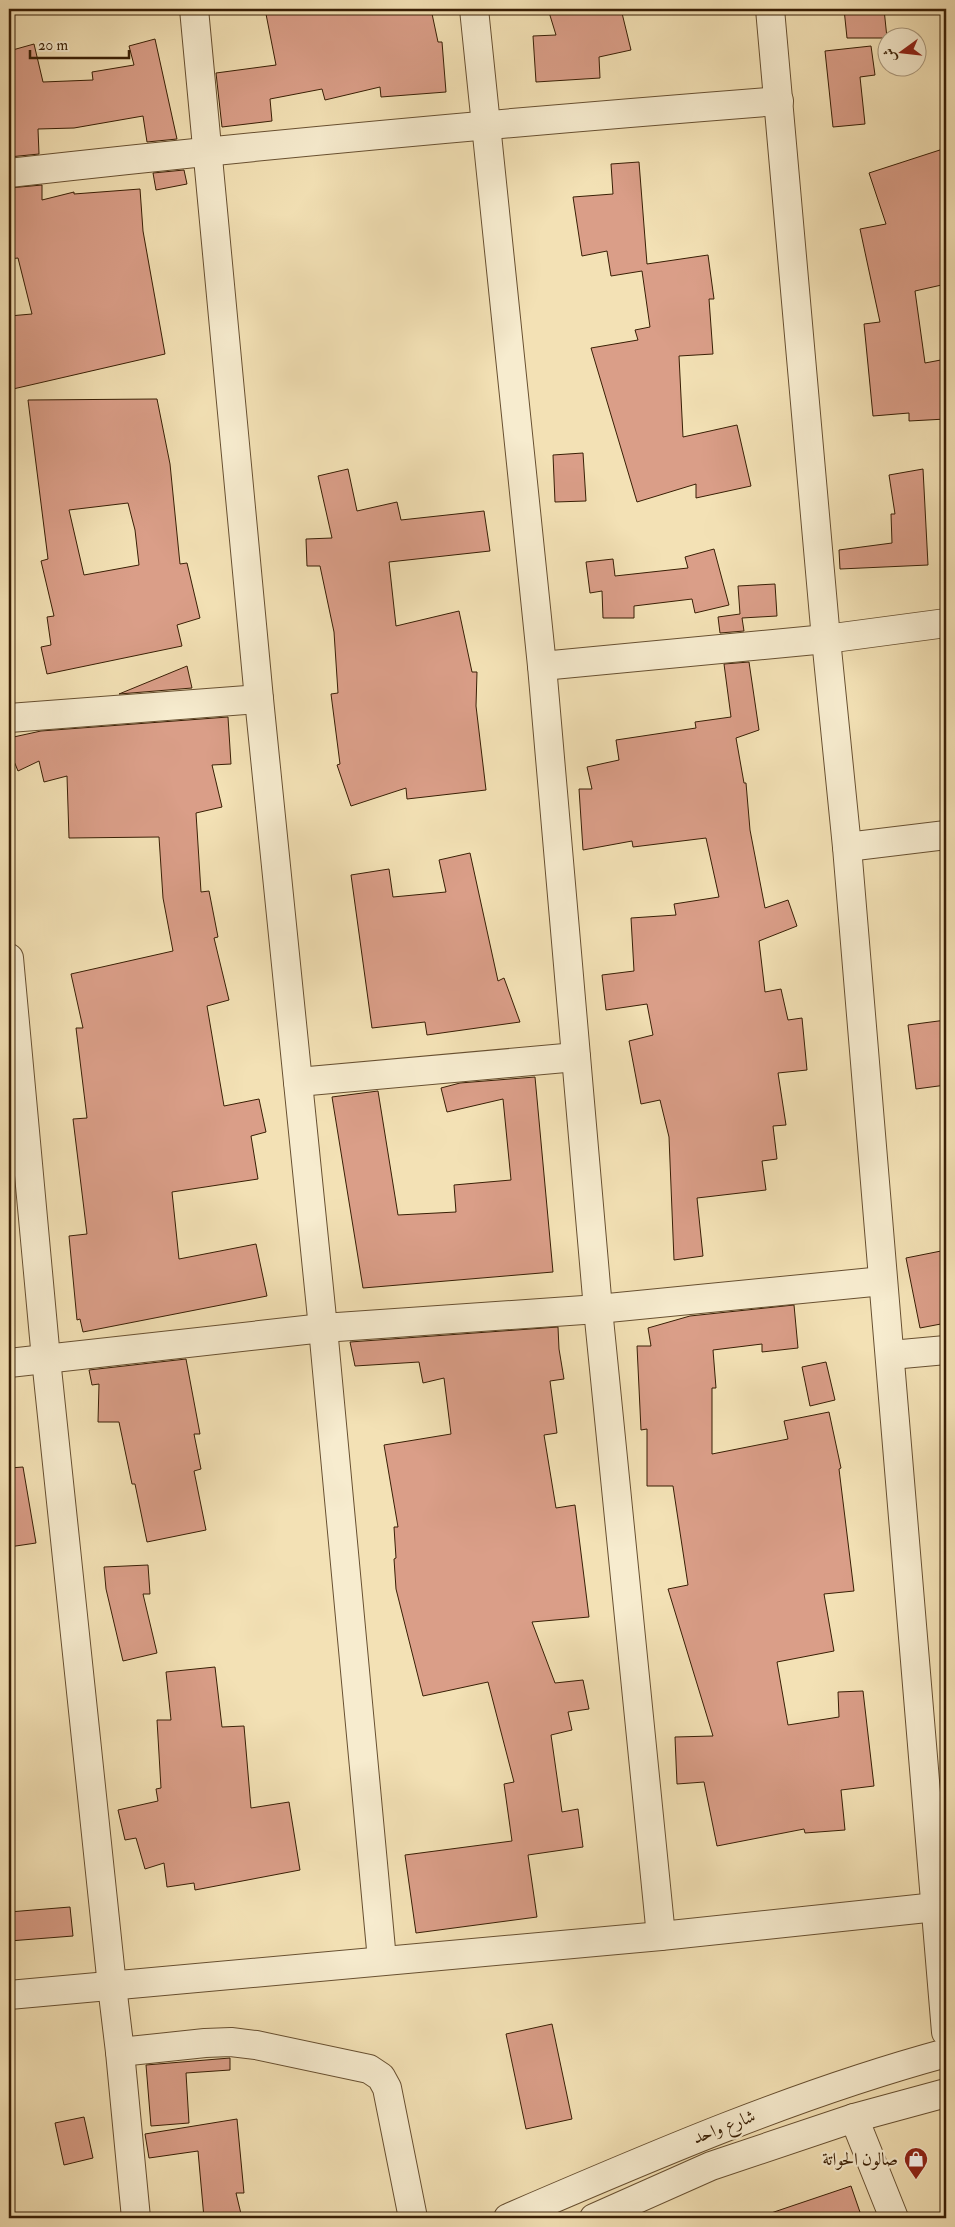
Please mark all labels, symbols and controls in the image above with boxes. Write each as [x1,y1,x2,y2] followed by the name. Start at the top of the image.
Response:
[30,28,129,60] scale bar
[878,28,928,78] north arrow
[38,36,68,55] text: 20 m
[880,46,900,64] text: ش
[689,2105,760,2152] street label: شارع واحد
[903,2146,929,2180] shop icon: صالون الحواتة
[822,2148,898,2171] place label: صالون الحواتة

